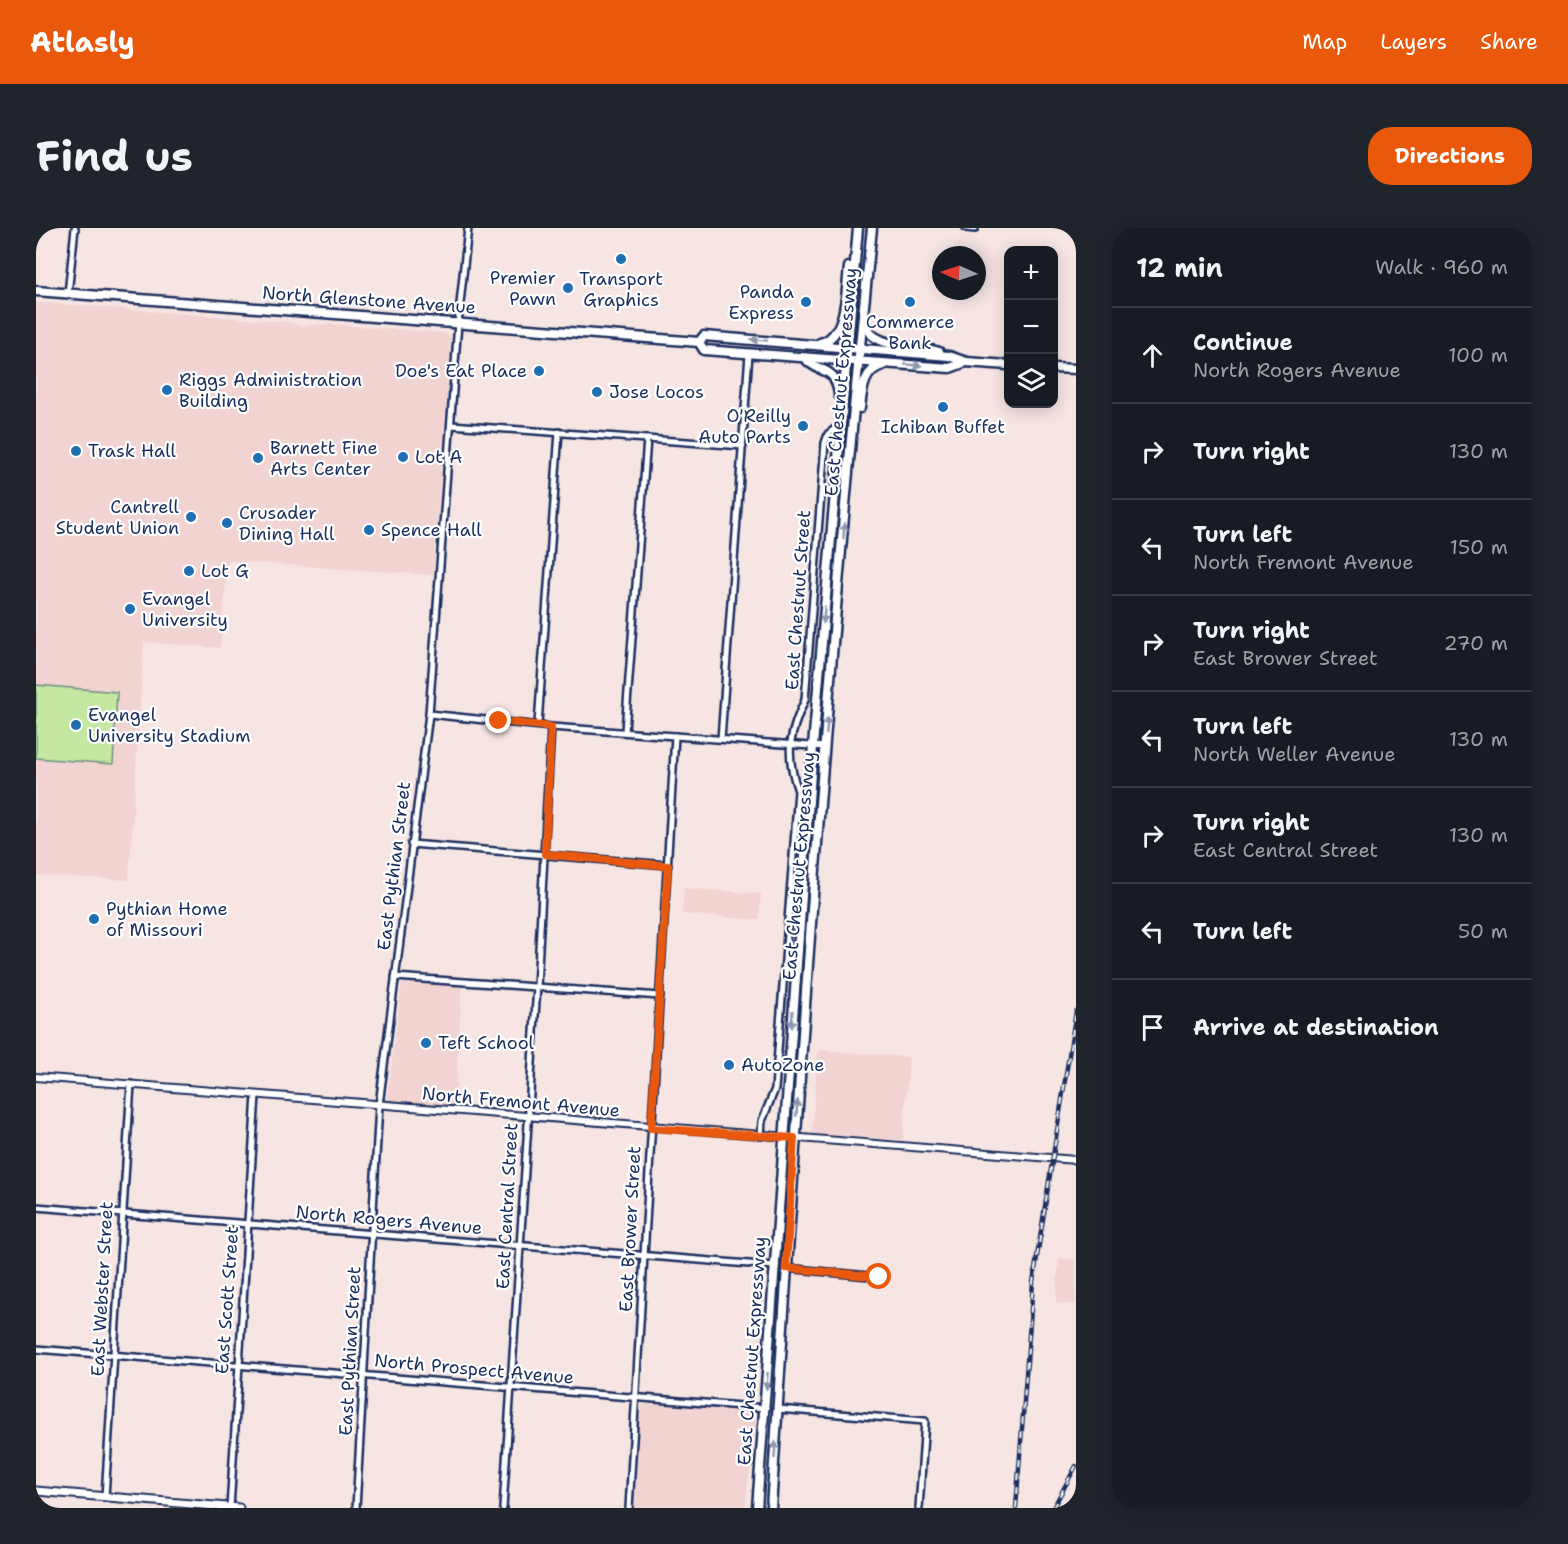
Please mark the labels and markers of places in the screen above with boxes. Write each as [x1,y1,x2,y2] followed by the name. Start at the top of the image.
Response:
[614,252,628,266] marker: Transport Graphics
[490,266,556,311] place label: Premier Pawn
[579,267,663,312] place label: Transport Graphics
[729,280,794,325] place label: Panda Express
[561,281,575,295] marker: Premier Pawn
[799,295,813,309] marker: Panda Express
[903,295,917,309] marker: Commerce Bank
[866,310,954,355] place label: Commerce Bank
[395,359,527,383] place label: Doe's Eat Place
[532,364,546,378] marker: Doe's Eat Place
[179,368,362,413] place label: Riggs Administration Building
[609,380,704,404] place label: Jose Locos
[160,383,174,397] marker: Riggs Administration Building
[590,385,604,399] marker: Jose Locos
[936,400,950,414] marker: Ichiban Buffet
[698,404,791,449] place label: O'Reilly Auto Parts
[881,415,1005,439] place label: Ichiban Buffet
[796,419,810,433] marker: O'Reilly Auto Parts
[270,436,378,481] place label: Barnett Fine Arts Center
[88,439,177,463] place label: Trask Hall
[69,444,83,458] marker: Trask Hall
[415,445,462,469] place label: Lot A
[396,450,410,464] marker: Lot A
[251,451,265,465] marker: Barnett Fine Arts Center
[56,495,180,540] place label: Cantrell Student Union
[239,501,335,546] place label: Crusader Dining Hall
[184,510,198,524] marker: Cantrell Student Union
[220,516,234,530] marker: Crusader Dining Hall
[381,518,482,542] place label: Spence Hall
[362,523,376,537] marker: Spence Hall
[201,559,249,583] place label: Lot G
[182,564,196,578] marker: Lot G
[142,587,228,632] place label: Evangel University
[123,602,137,616] marker: Evangel University
[88,703,251,748] place label: Evangel University Stadium
[69,718,83,732] marker: Evangel University Stadium
[106,897,228,942] place label: Pythian Home of Missouri
[87,912,101,926] marker: Pythian Home of Missouri
[438,1031,535,1055] place label: Teft School
[419,1036,433,1050] marker: Teft School
[741,1053,824,1077] place label: AutoZone
[722,1058,736,1072] marker: AutoZone

